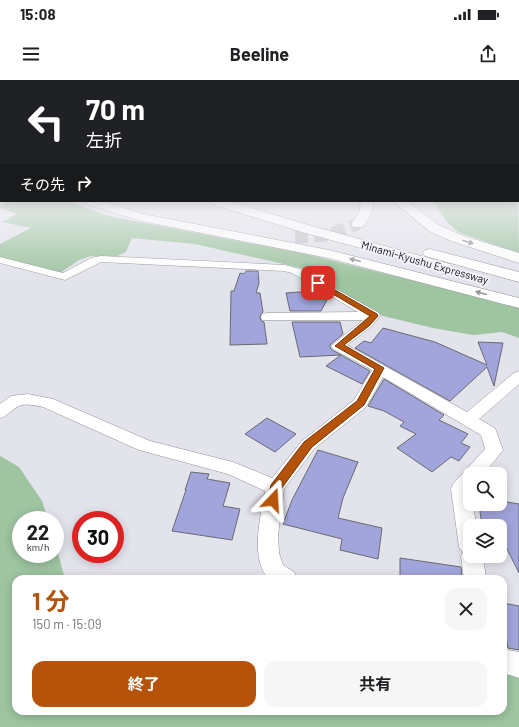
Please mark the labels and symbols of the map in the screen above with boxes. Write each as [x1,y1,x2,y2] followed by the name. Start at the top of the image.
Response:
[360,238,490,286] street label: Minami-Kyushu Expressway
[462,239,474,245] one-way arrow
[349,257,362,263] one-way arrow
[301,266,335,300] pin
[475,290,487,296] one-way arrow
[252,479,294,521] position arrow
[72,511,124,563] speed limit sign: 30

